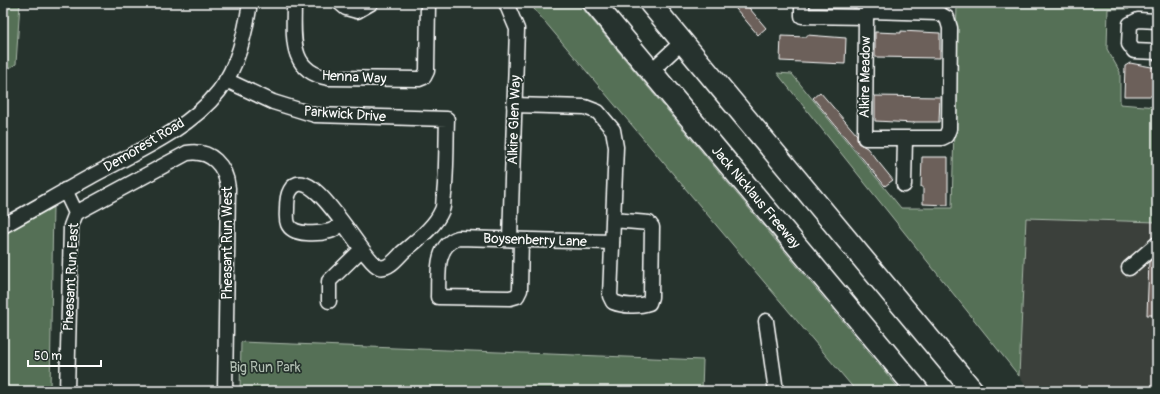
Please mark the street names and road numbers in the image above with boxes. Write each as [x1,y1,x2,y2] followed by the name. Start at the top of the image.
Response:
[856,35,874,118] street label: Alkire Meadow
[321,67,387,87] street label: Henna Way
[504,75,524,165] street label: Alkire Glen Way
[303,103,387,125] street label: Parkwick Drive
[101,114,188,176] street label: Demorest Road
[708,142,804,252] street label: Jack Nicklaus Freeway
[219,186,236,300] street label: Pheasant Run West
[60,222,82,332] street label: Pheasant Run East
[483,230,587,250] street label: Boysenberry Lane

